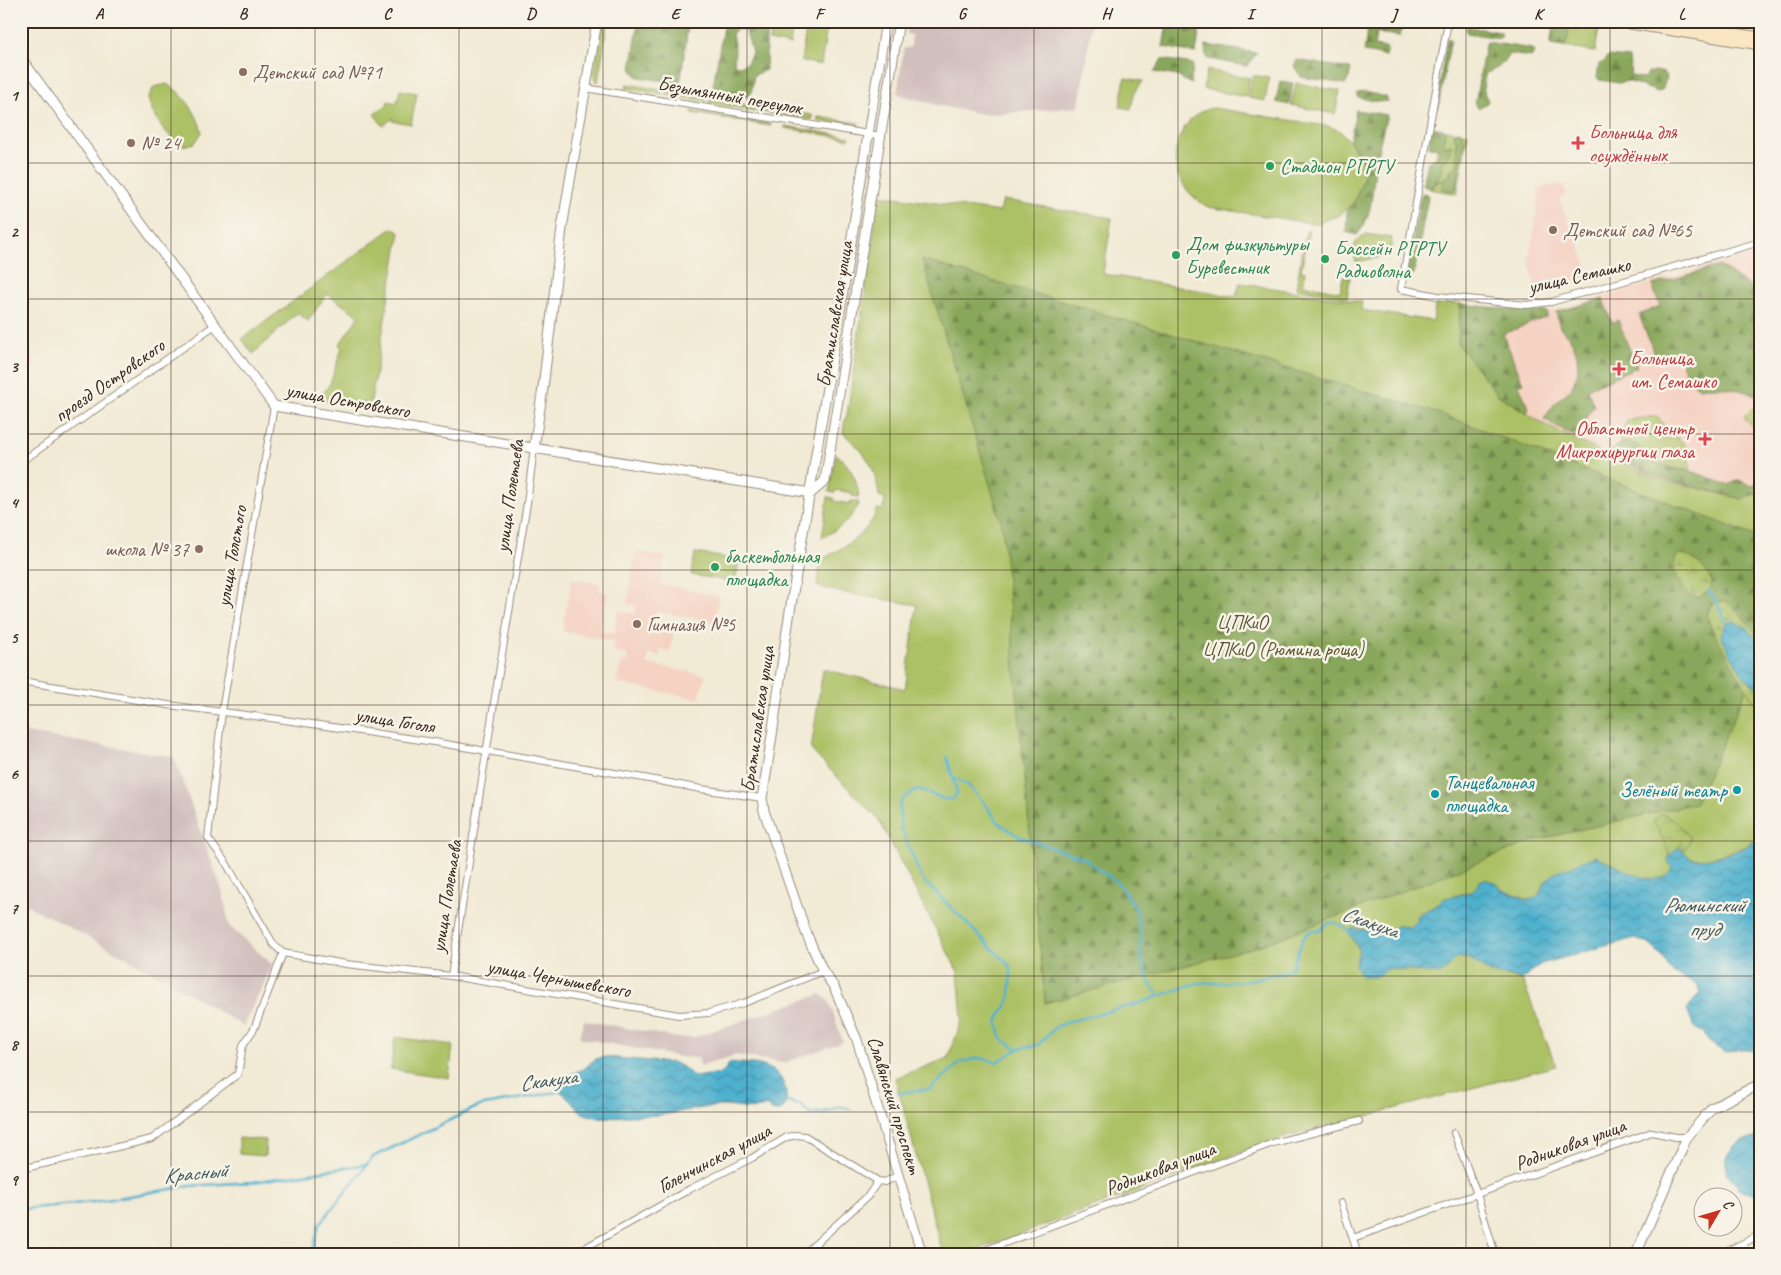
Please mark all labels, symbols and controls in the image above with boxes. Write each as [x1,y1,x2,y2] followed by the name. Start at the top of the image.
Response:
[95,4,105,24] text: A
[239,4,249,24] text: B
[383,4,393,24] text: C
[526,4,537,24] text: D
[671,4,682,24] text: E
[815,4,826,24] text: F
[958,4,968,24] text: G
[1101,4,1113,24] text: H
[1247,4,1257,24] text: I
[1390,4,1399,24] text: J
[1534,4,1546,24] text: K
[1679,4,1687,24] text: L
[253,60,383,85] place label: Детский сад №71
[237,66,249,78] marker: Детский сад №71
[656,71,806,122] street label: Безымянный переулок
[10,86,19,106] text: 1
[1589,120,1678,168] place label: Больница для осуждённых
[141,131,182,156] place label: № 24
[1571,136,1585,150] marker: Больница для осуждённых
[125,137,137,149] marker: № 24
[1280,154,1396,179] place label: Стадион РГРТУ
[1264,160,1276,172] marker: Стадион РГРТУ
[1563,218,1693,243] place label: Детский сад №65
[10,222,19,242] text: 2
[1547,224,1559,236] marker: Детский сад №65
[1186,232,1310,280] place label: Дом физкультуры Буревестник
[1335,236,1447,284] place label: Бассейн РГРТУ Радиоволна
[811,238,859,389] street label: Братиславская улица
[1170,249,1182,261] marker: Дом физкультуры Буревестник
[1525,251,1633,300] street label: улица Семашко
[1319,253,1331,265] marker: Бассейн РГРТУ Радиоволна
[49,332,170,428] street label: проезд Островского
[1630,346,1717,394] place label: Больница им. Семашко
[10,357,19,377] text: 3
[1612,362,1626,376] marker: Больница им. Семашко
[283,377,413,424] street label: улица Островского
[1556,416,1696,464] place label: Областной центр Микрохирургии глаза
[1698,432,1712,446] marker: Областной центр Микрохирургии глаза
[489,436,530,555] street label: улица Полетаева
[10,493,19,513] text: 4
[210,503,253,609] street label: улица Толстого
[105,537,190,562] place label: школа № 37
[193,543,205,555] marker: школа № 37
[725,544,821,592] place label: баскетбольная площадка
[709,561,721,573] marker: баскетбольная площадка
[1216,610,1270,635] park label: ЦПКиО
[647,612,736,637] place label: Гимназия №5
[631,618,643,630] marker: Гимназия №5
[11,628,20,648] text: 5
[1202,637,1365,662] park label: ЦПКиО (Рюмина роща)
[735,643,780,794] street label: Братиславская улица
[352,702,438,739] street label: улица Гоголя
[10,764,19,784] text: 6
[1445,770,1535,818] place label: Танцевальная площадка
[1620,778,1728,803] place label: Зелёный театр
[1731,784,1743,796] marker: Зелёный театр
[1429,788,1441,800] marker: Танцевальная площадка
[425,836,468,955] street label: улица Полетаева
[1664,892,1749,942] water label: Рюминский пруд
[10,899,19,919] text: 7
[1338,900,1404,944] water label: Скакуха
[484,953,634,1004] street label: улица Чернышевского
[862,1033,928,1178] street label: Славянский проспект
[10,1035,19,1055] text: 8
[518,1063,581,1097] water label: Скакуха
[1511,1112,1631,1176] street label: Родниковая улица
[653,1117,777,1199] street label: Голенчинская улица
[1102,1135,1221,1201] street label: Родниковая улица
[162,1156,232,1189] water label: Красный
[10,1170,19,1190] text: 9
[1694,1188,1744,1238] north arrow
[1719,1196,1738,1214] text: С

